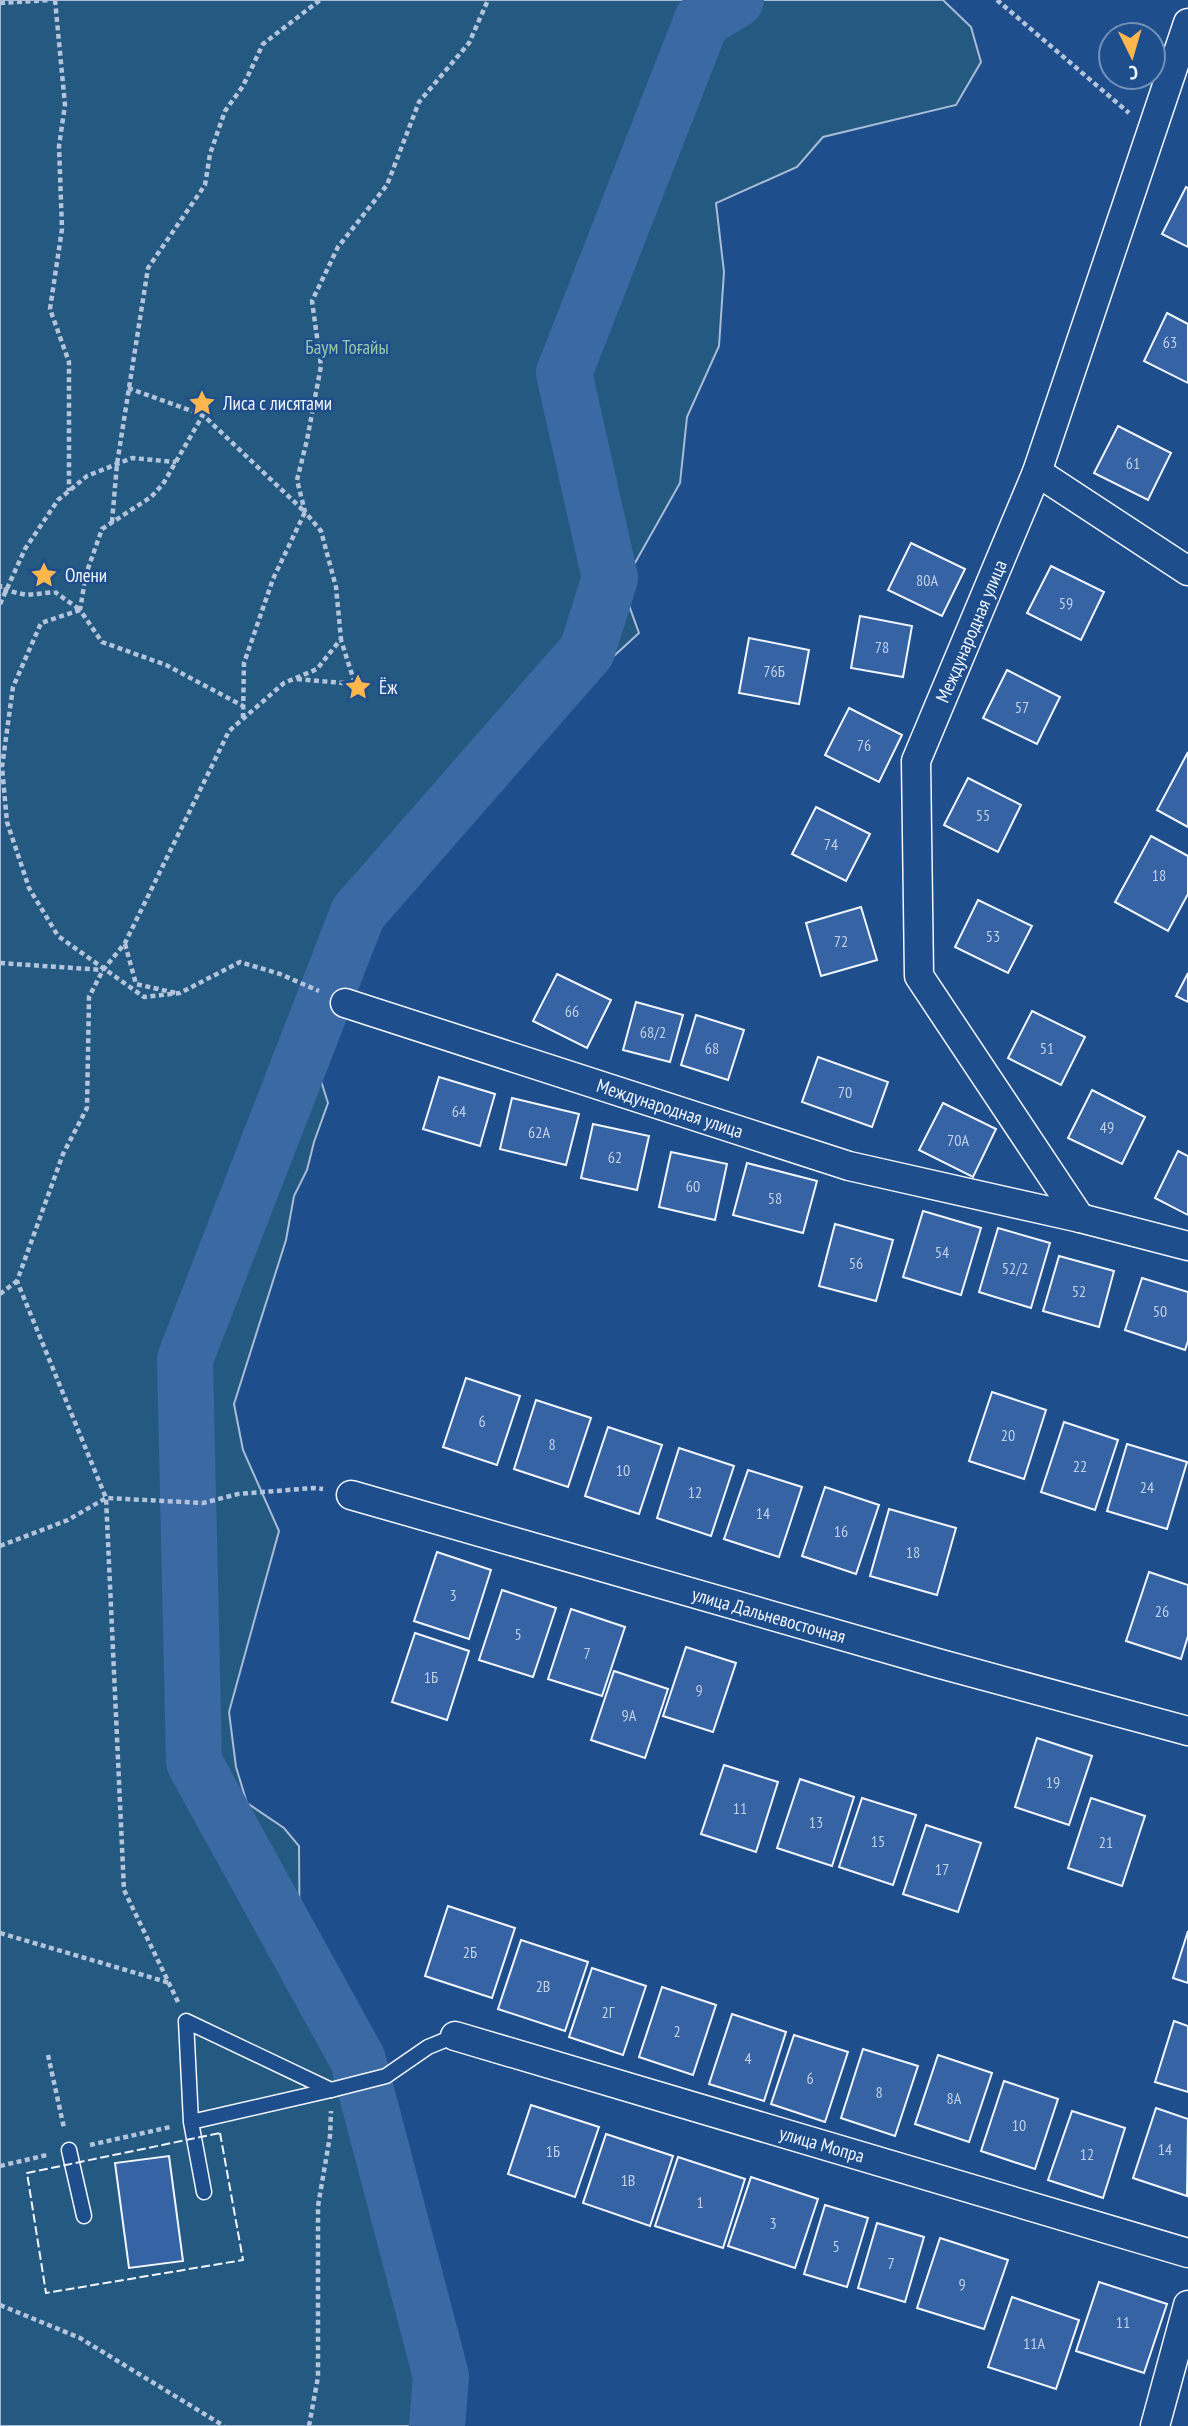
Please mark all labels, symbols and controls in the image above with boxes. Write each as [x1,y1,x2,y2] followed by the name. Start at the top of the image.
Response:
[1097,21,1167,91] north arrow
[1128,61,1139,85] text: С
[1163,332,1177,352] house number: 63
[305,335,389,359] park label: Баум Тоғайы
[187,388,217,418] place icon: Лиса с лисятами
[222,391,332,415] place label: Лиса с лисятами
[1126,453,1140,473] house number: 61
[930,556,1012,706] street label: Международная улица
[29,560,59,590] place icon: Олени
[65,563,107,587] place label: Олени
[916,570,938,590] house number: 80А
[1059,593,1073,613] house number: 59
[875,637,889,657] house number: 78
[763,661,785,681] house number: 76Б
[343,672,373,702] place icon: Ёж
[379,675,398,699] place label: Ёж
[1015,697,1029,717] house number: 57
[857,735,871,755] house number: 76
[976,805,990,825] house number: 55
[824,834,838,854] house number: 74
[1152,865,1166,885] house number: 18
[986,926,1000,946] house number: 53
[834,931,848,951] house number: 72
[565,1001,579,1021] house number: 66
[640,1022,666,1042] house number: 68/2
[705,1038,719,1058] house number: 68
[1040,1038,1054,1058] house number: 51
[594,1073,746,1143] street label: Международная улица
[838,1082,852,1102] house number: 70
[452,1101,466,1121] house number: 64
[1100,1117,1114,1137] house number: 49
[528,1122,550,1142] house number: 62А
[947,1130,969,1150] house number: 70А
[608,1147,622,1167] house number: 62
[686,1176,700,1196] house number: 60
[768,1188,782,1208] house number: 58
[935,1242,949,1262] house number: 54
[849,1253,863,1273] house number: 56
[1002,1258,1028,1278] house number: 52/2
[1072,1281,1086,1301] house number: 52
[1153,1301,1167,1321] house number: 50
[478,1411,486,1431] house number: 6
[1001,1425,1015,1445] house number: 20
[548,1434,556,1454] house number: 8
[1073,1456,1087,1476] house number: 22
[616,1460,630,1480] house number: 10
[1140,1477,1154,1497] house number: 24
[688,1482,702,1502] house number: 12
[756,1503,770,1523] house number: 14
[834,1521,848,1541] house number: 16
[906,1542,920,1562] house number: 18
[689,1582,849,1648] street label: улица Дальневосточная
[449,1585,457,1605] house number: 3
[1155,1601,1169,1621] house number: 26
[514,1624,522,1644] house number: 5
[583,1643,591,1663] house number: 7
[424,1667,438,1687] house number: 1Б
[695,1680,703,1700] house number: 9
[622,1705,637,1725] house number: 9А
[1046,1772,1060,1792] house number: 19
[733,1798,747,1818] house number: 11
[809,1812,823,1832] house number: 13
[871,1831,885,1851] house number: 15
[1099,1832,1113,1852] house number: 21
[935,1859,949,1879] house number: 17
[463,1942,477,1962] house number: 2Б
[536,1976,550,1996] house number: 2В
[602,2002,615,2022] house number: 2Г
[673,2021,681,2041] house number: 2
[744,2048,752,2068] house number: 4
[806,2068,814,2088] house number: 6
[875,2082,883,2102] house number: 8
[947,2088,962,2108] house number: 8А
[1012,2115,1026,2135] house number: 10
[777,2120,867,2168] street label: улица Мопра
[1158,2139,1172,2159] house number: 14
[546,2141,560,2161] house number: 1Б
[1080,2144,1094,2164] house number: 12
[621,2170,635,2190] house number: 1В
[696,2192,704,2212] house number: 1
[769,2213,777,2233] house number: 3
[832,2236,840,2256] house number: 5
[887,2253,895,2273] house number: 7
[958,2274,966,2294] house number: 9
[1116,2312,1130,2332] house number: 11
[1023,2333,1045,2353] house number: 11А

